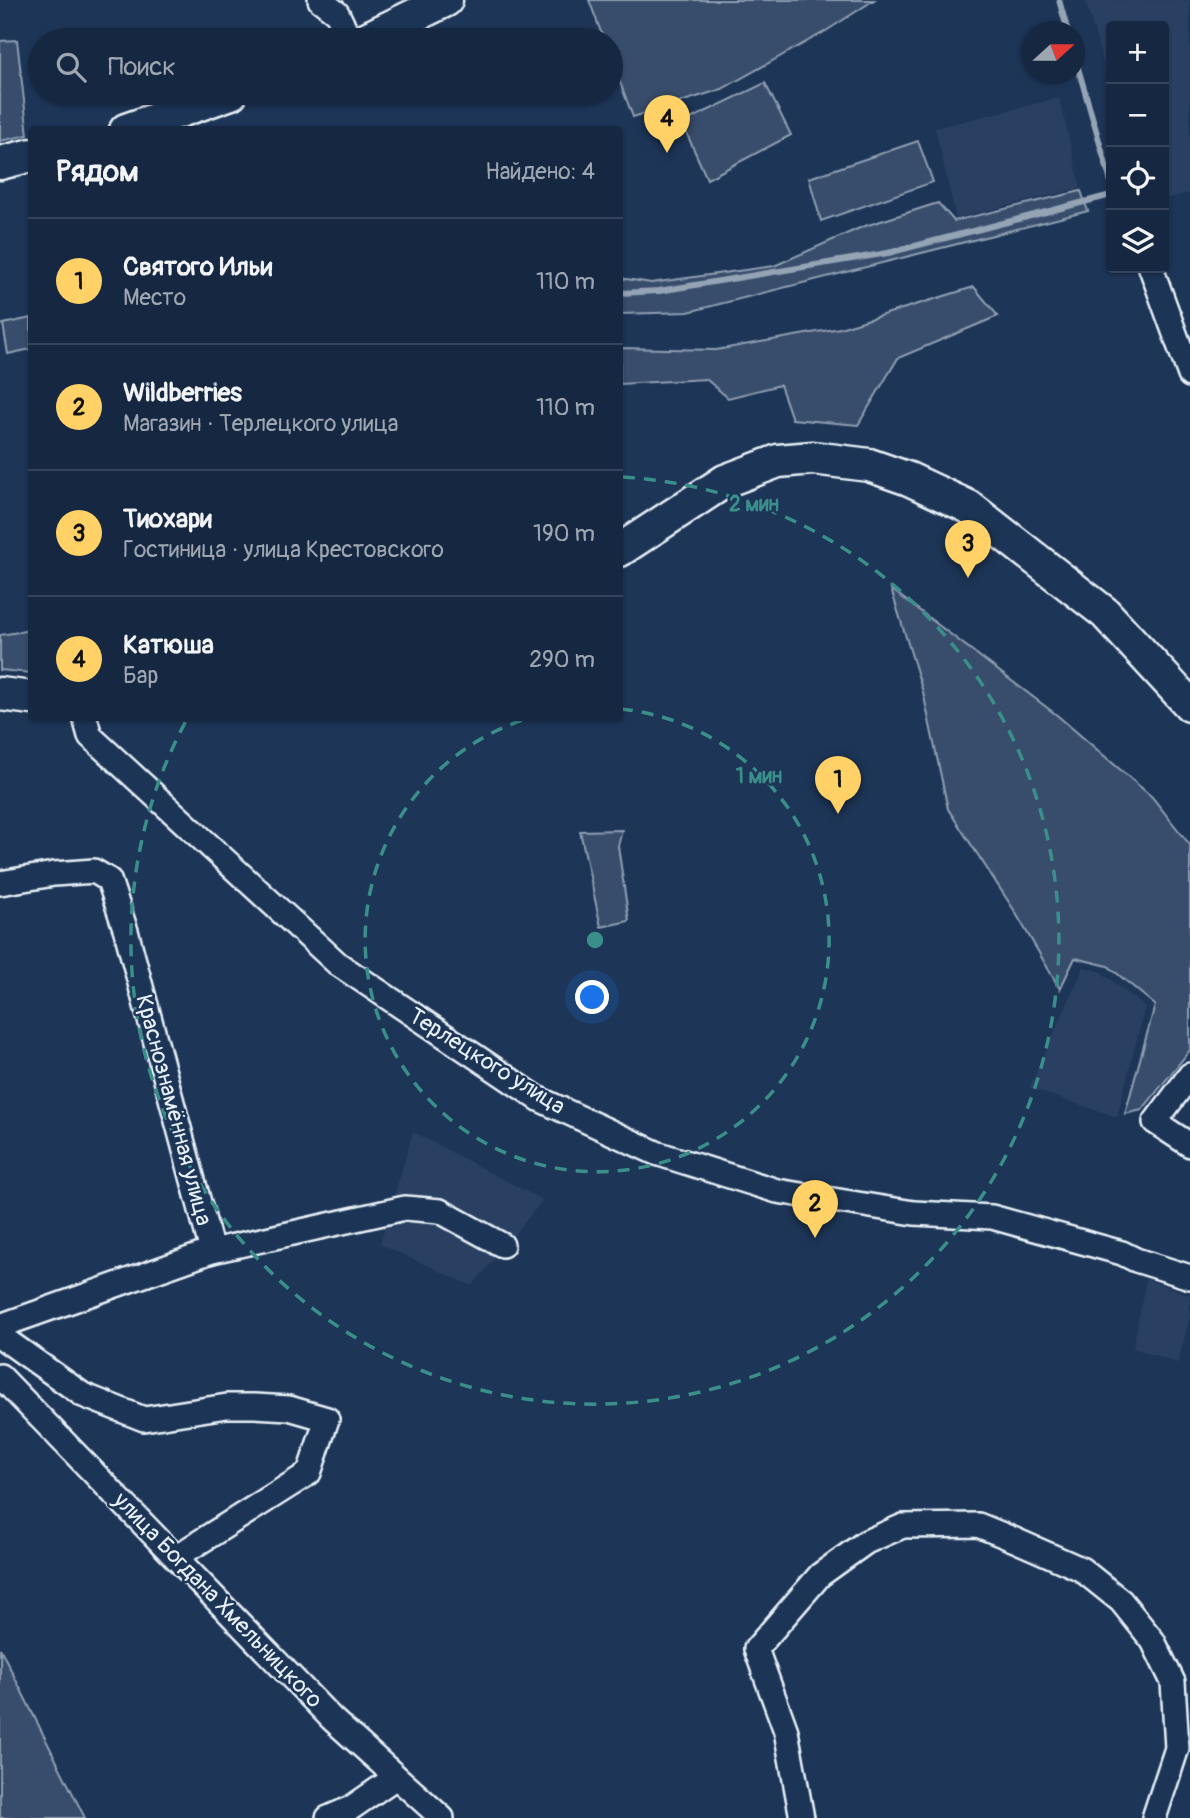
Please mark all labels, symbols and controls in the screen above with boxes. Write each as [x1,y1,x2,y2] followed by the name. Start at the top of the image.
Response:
[1022,21,1085,84] north arrow
[1106,21,1169,273] map controls
[1106,21,1169,84] button: +
[28,28,623,105] search box
[52,48,90,86] icon: search
[108,51,176,83] text: Поиск
[1106,84,1169,147] button: −
[644,95,690,153] pin: 4
[1106,147,1169,210] button: locate
[56,153,139,190] text: Рядом
[485,157,595,186] text: Найдено: 4
[1106,210,1169,273] button: layers
[123,251,272,283] text: Святого Ильи
[75,267,84,296] text: 1
[536,267,595,296] text: 110 m
[123,283,186,312] text: Место
[123,377,242,409] text: Wildberries
[73,393,85,422] text: 2
[536,393,595,422] text: 110 m
[123,409,399,438] text: Магазин · Терлецкого улица
[729,491,779,518] text: 2 мин
[123,503,212,535] text: Тиохари
[73,519,85,548] text: 3
[533,519,595,548] text: 190 m
[945,520,991,578] pin: 3
[123,535,444,564] text: Гостиница · улица Крестовского
[123,629,214,661] text: Катюша
[72,645,86,674] text: 4
[529,645,595,674] text: 290 m
[123,661,158,690] text: Бар
[815,756,861,814] pin: 1
[736,763,782,790] text: 1 мин
[583,928,607,952] centre of rings
[575,980,609,1014] your location
[129,991,219,1229] street label: Краснознамённая улица
[403,1001,571,1121] street label: Терлецкого улица
[792,1180,838,1238] pin: 2
[106,1485,329,1714] street label: улица Богдана Хмельницкого

